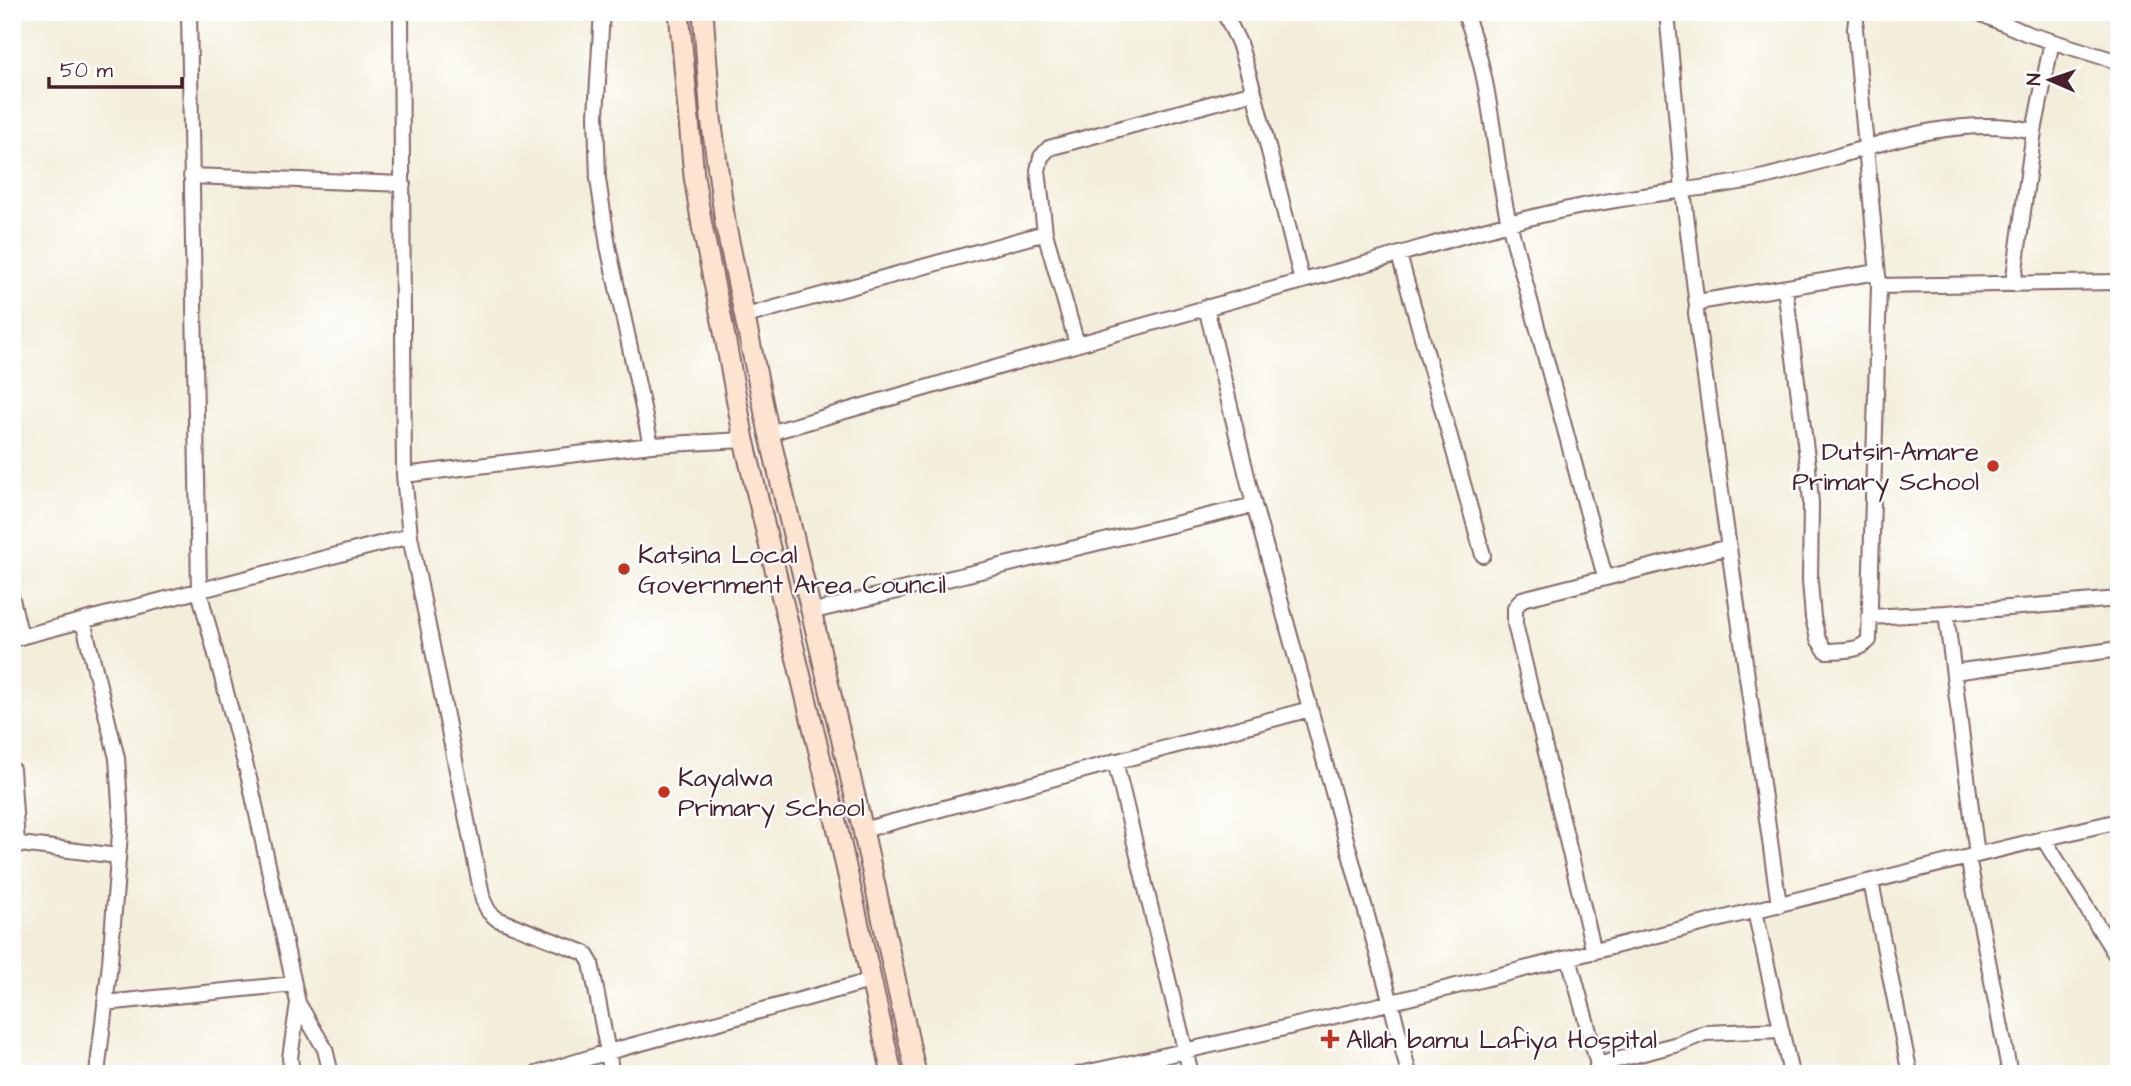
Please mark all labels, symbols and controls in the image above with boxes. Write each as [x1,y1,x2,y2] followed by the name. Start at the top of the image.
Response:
[49,46,182,90] scale bar
[2016,46,2086,116] north arrow
[60,56,114,85] text: 50 m
[2021,73,2048,86] text: N
[1792,434,1979,502] place label: Dutsin-Amare Primary School
[1985,458,2001,474] marker: Dutsin-Amare Primary School
[638,537,946,603] place label: Katsina Local Government Area Council
[616,561,632,577] marker: Katsina Local Government Area Council
[678,760,865,828] place label: Kayalwa Primary School
[656,784,672,800] marker: Kayalwa Primary School
[1346,1022,1657,1060] place label: Allah bamu Lafiya Hospital
[1320,1029,1340,1049] marker: Allah bamu Lafiya Hospital

